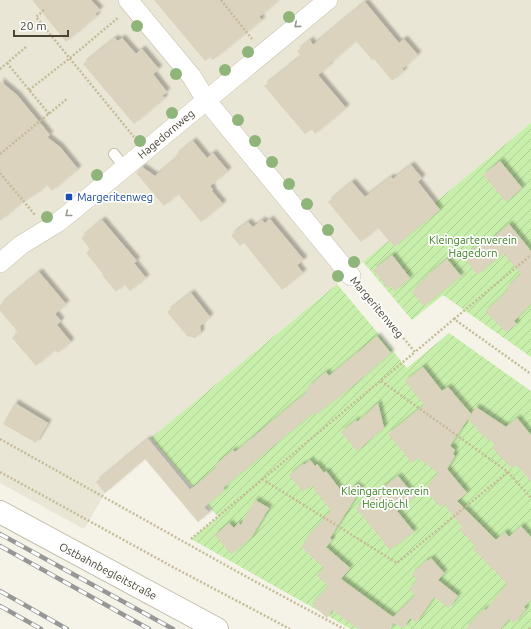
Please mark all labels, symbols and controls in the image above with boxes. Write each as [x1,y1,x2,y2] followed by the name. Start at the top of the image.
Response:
[14,12,68,38] scale bar
[20,19,47,32] text: 20 m
[295,20,302,27] one-way arrow
[135,107,197,161] street label: Hagedornweg
[77,191,153,203] place label: Margeritenweg
[64,192,74,202] marker: Margeritenweg
[65,210,72,217] one-way arrow
[429,234,517,259] park label: Kleingartenverein Hagedorn
[348,274,406,340] street label: Margeritenweg
[341,485,429,510] park label: Kleingartenverein Heidjöchl
[57,540,159,602] street label: Ostbahnbegleitstraße

